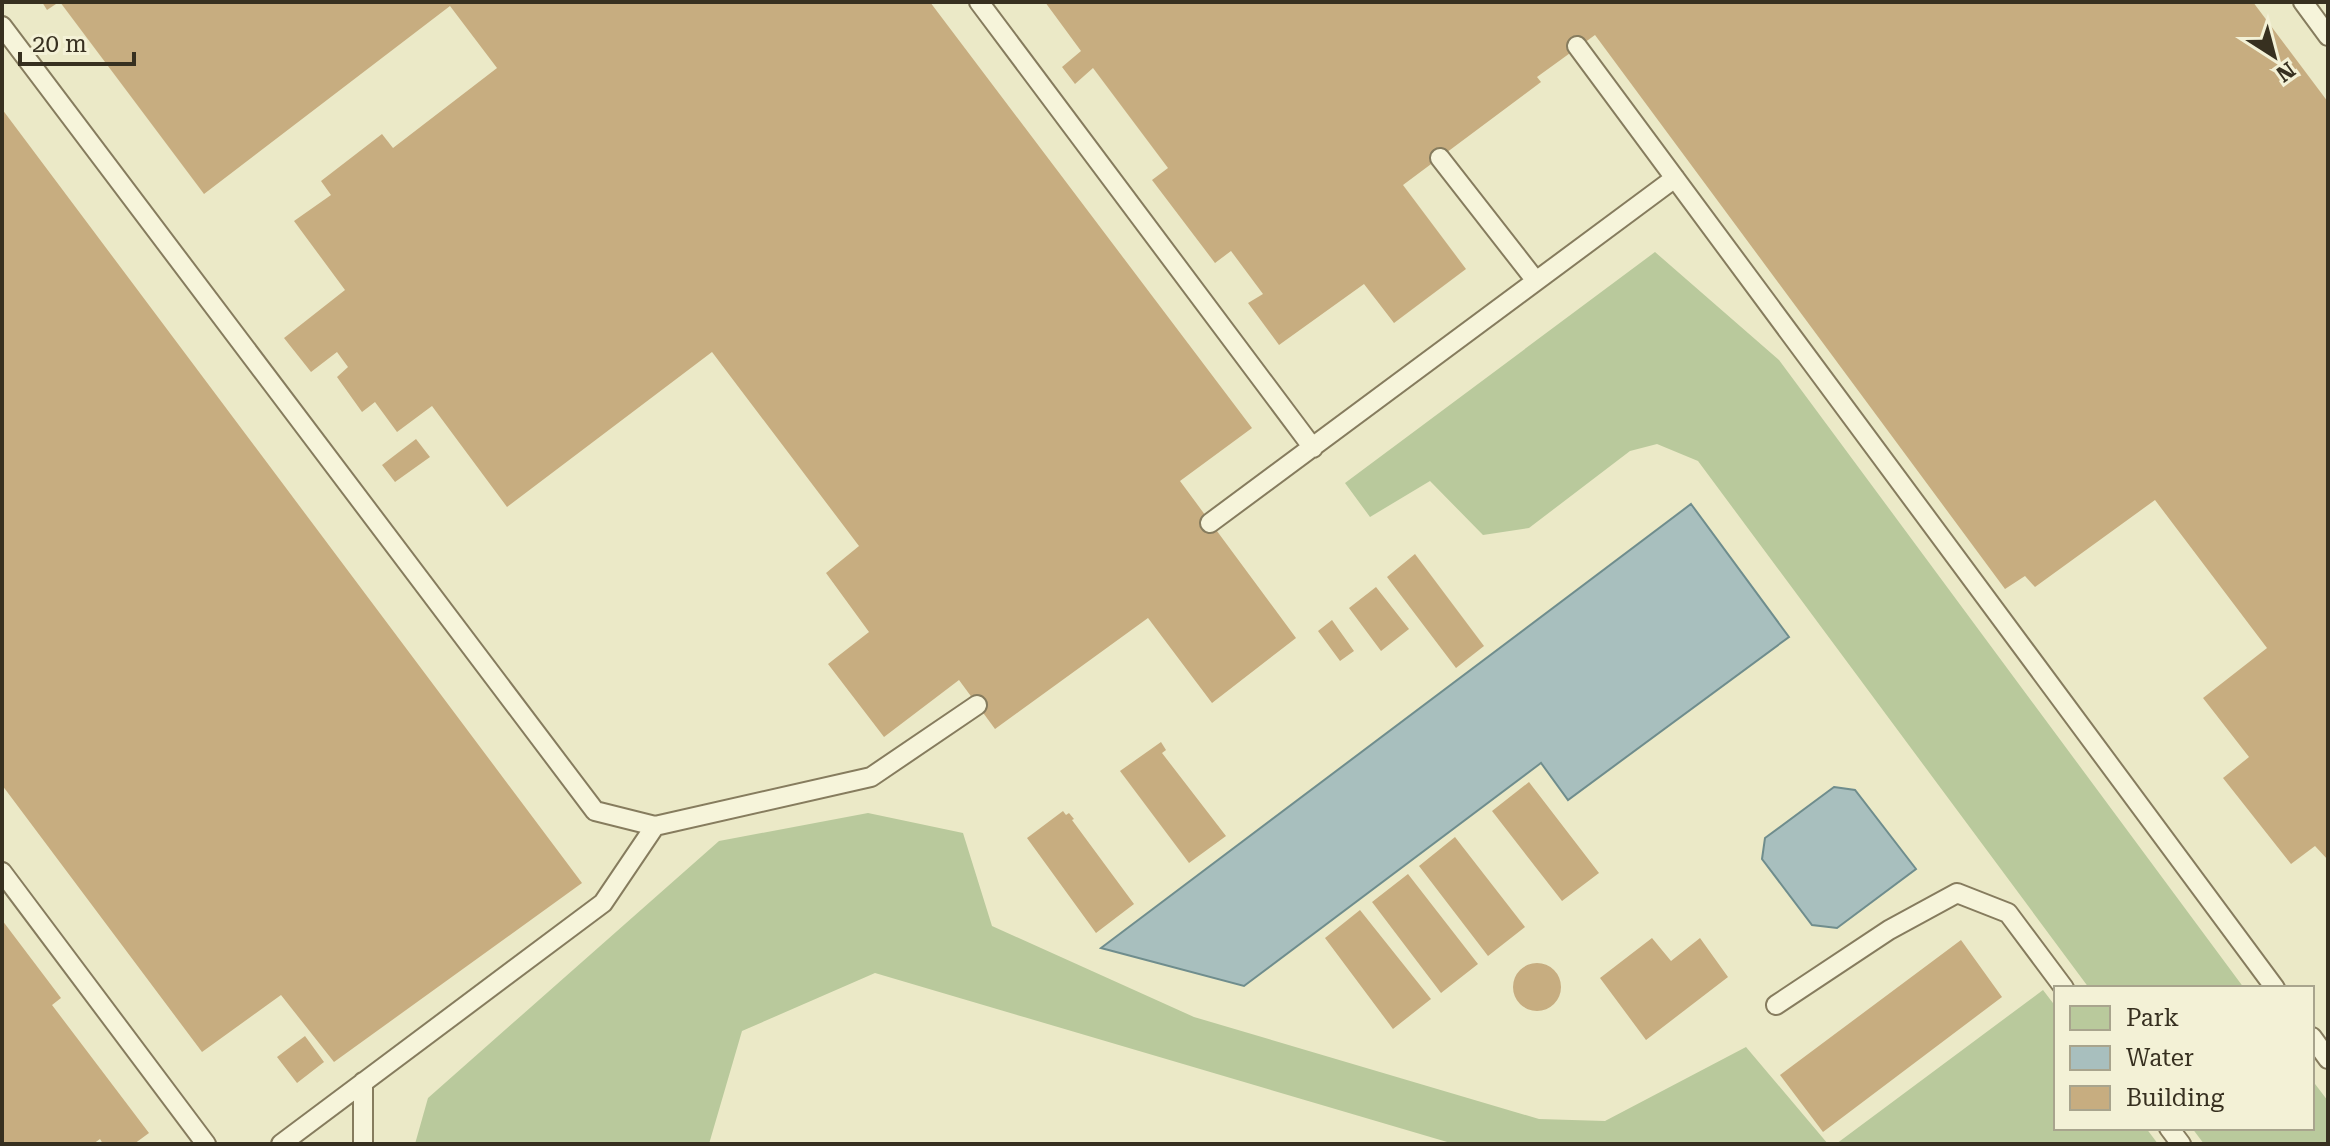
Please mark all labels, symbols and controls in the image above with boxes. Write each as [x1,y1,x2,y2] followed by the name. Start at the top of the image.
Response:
[20,16,134,66] scale bar
[2234,16,2314,96] north arrow
[32,30,87,58] text: 20 m
[2271,57,2300,87] text: N
[2054,986,2314,1130] legend
[2126,1004,2179,1032] text: Park
[2126,1044,2194,1072] text: Water
[2126,1084,2224,1112] text: Building

